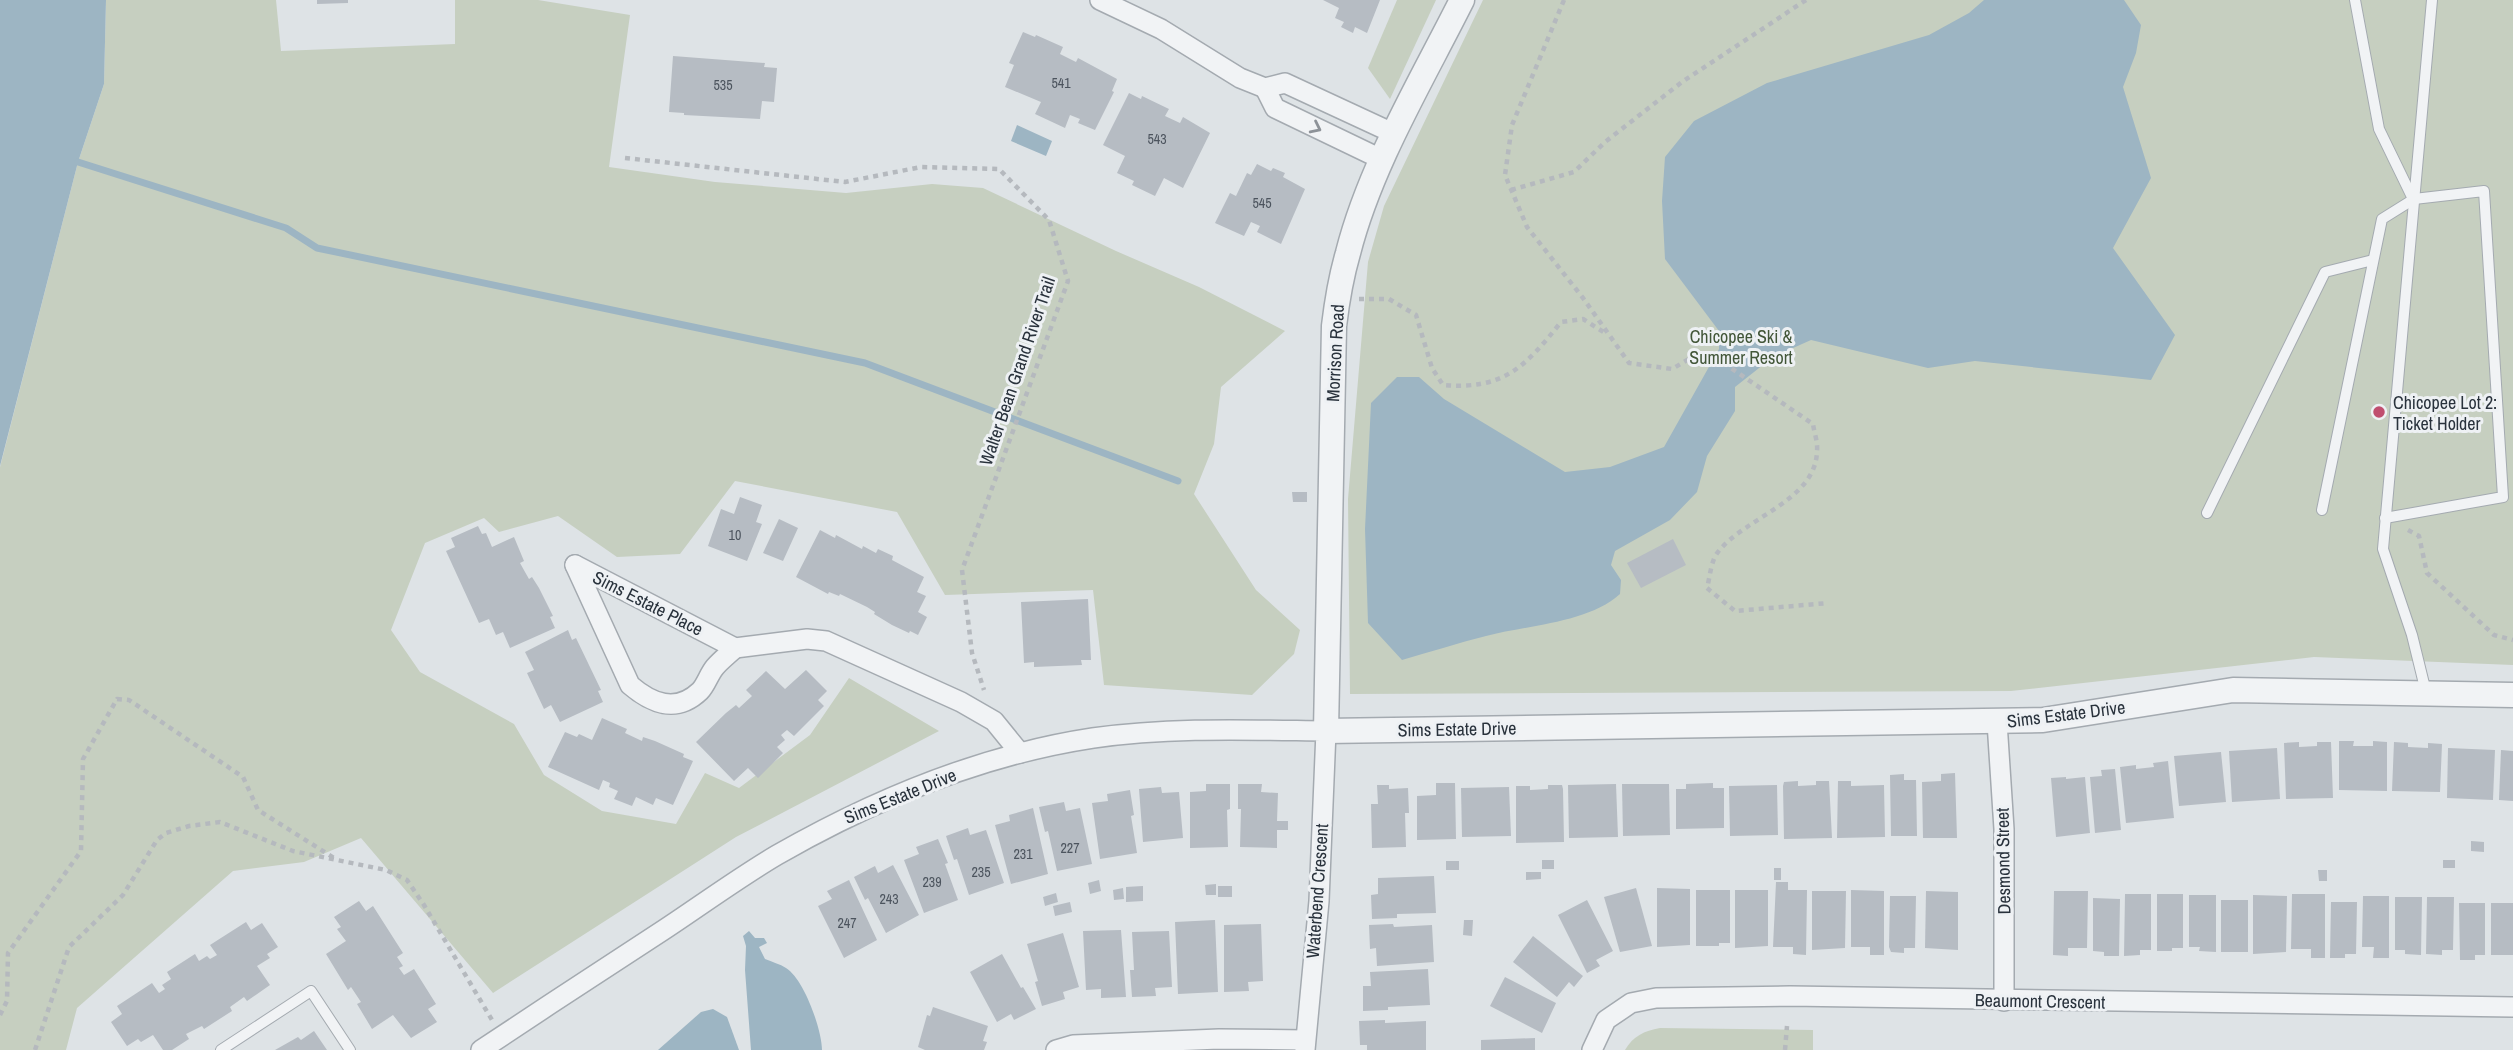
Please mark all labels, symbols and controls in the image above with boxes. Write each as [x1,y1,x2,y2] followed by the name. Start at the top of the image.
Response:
[1051,74,1071,92] house number: 541
[713,76,733,94] house number: 535
[1309,120,1321,134] one-way arrow
[1147,130,1167,148] house number: 543
[1252,194,1272,212] house number: 545
[973,273,1061,469] street label: Walter Bean Grand River Trail
[1320,304,1350,402] street label: Morrison Road
[1689,324,1793,370] park label: Chicopee Ski & Summer Resort
[2393,390,2497,436] place label: Chicopee Lot 2: Ticket Holder
[2371,404,2387,420] marker: Chicopee Lot 2: Ticket Holder
[729,526,741,544] house number: 10
[589,564,707,642] street label: Sims Estate Place
[2005,694,2127,734] street label: Sims Estate Drive
[1397,715,1517,743] street label: Sims Estate Drive
[840,762,960,830] street label: Sims Estate Drive
[1990,807,2016,915] street label: Desmond Street
[1300,823,1334,959] street label: Waterbend Crescent
[1060,839,1080,857] house number: 227
[1013,845,1033,863] house number: 231
[971,863,991,881] house number: 235
[922,873,942,891] house number: 239
[879,890,899,908] house number: 243
[837,914,857,932] house number: 247
[1975,987,2105,1015] street label: Beaumont Crescent

